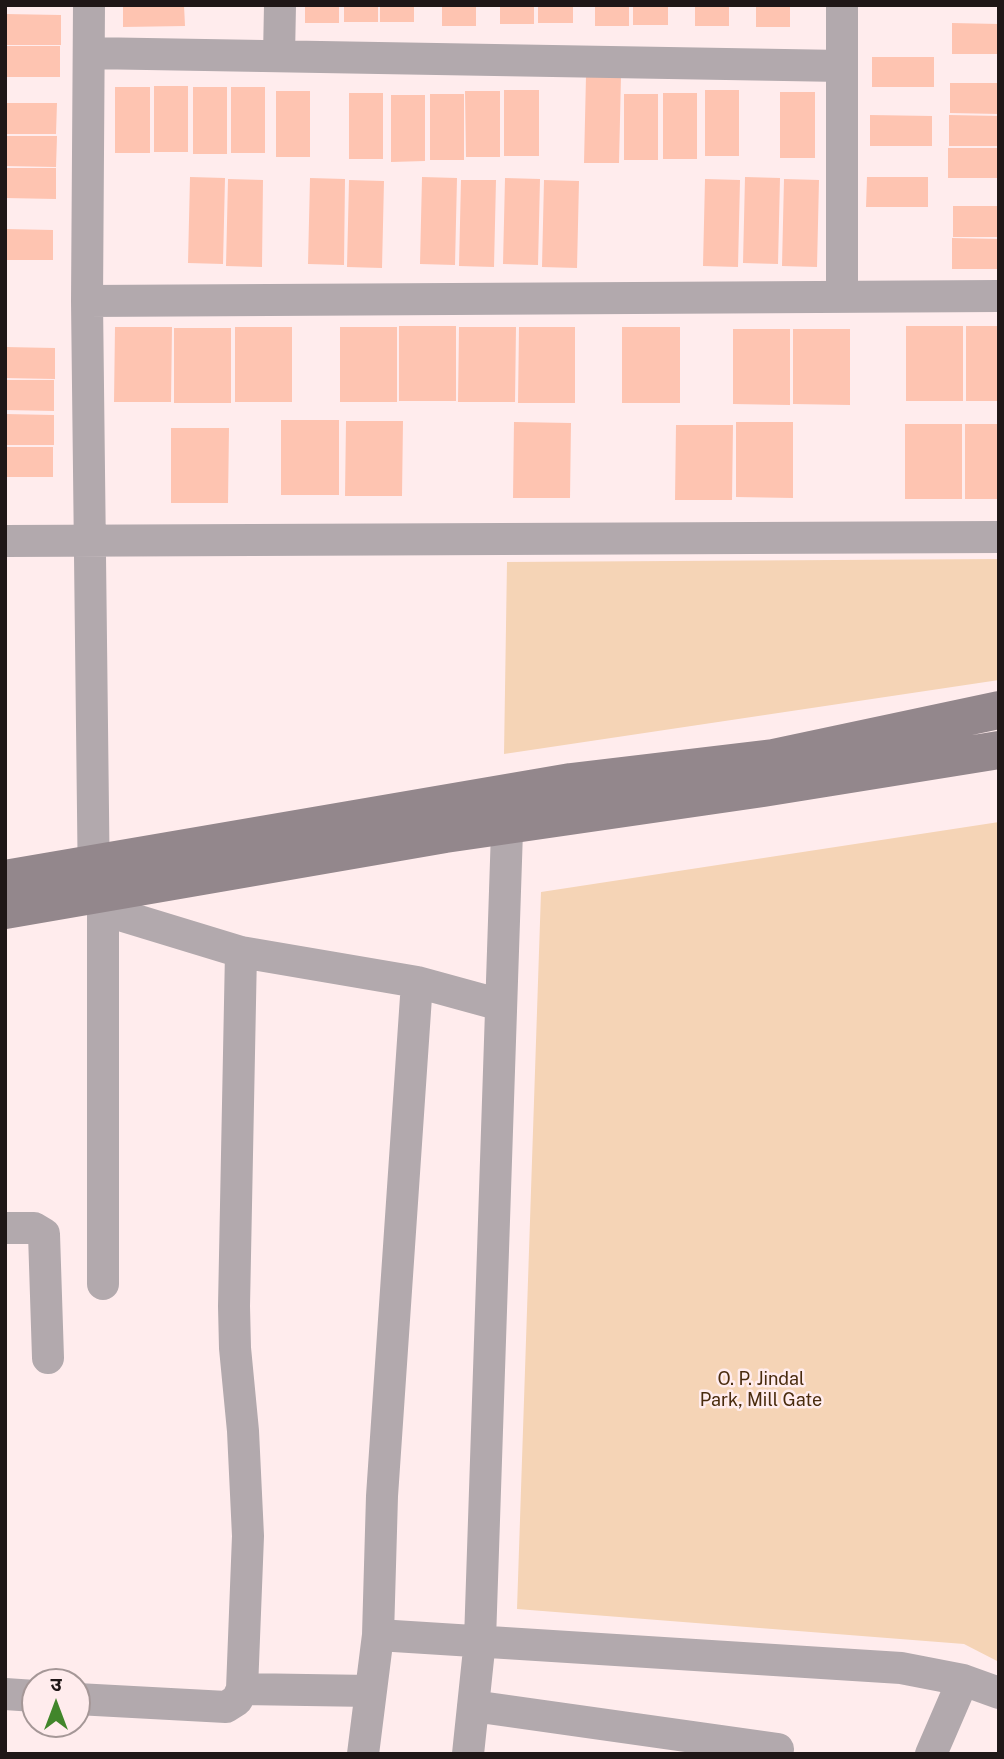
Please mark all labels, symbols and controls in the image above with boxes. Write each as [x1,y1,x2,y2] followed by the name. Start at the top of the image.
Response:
[700,1368,822,1410] park label: O. P. Jindal Park, Mill Gate
[21,1668,91,1738] north arrow
[50,1673,62,1695] text: उ

